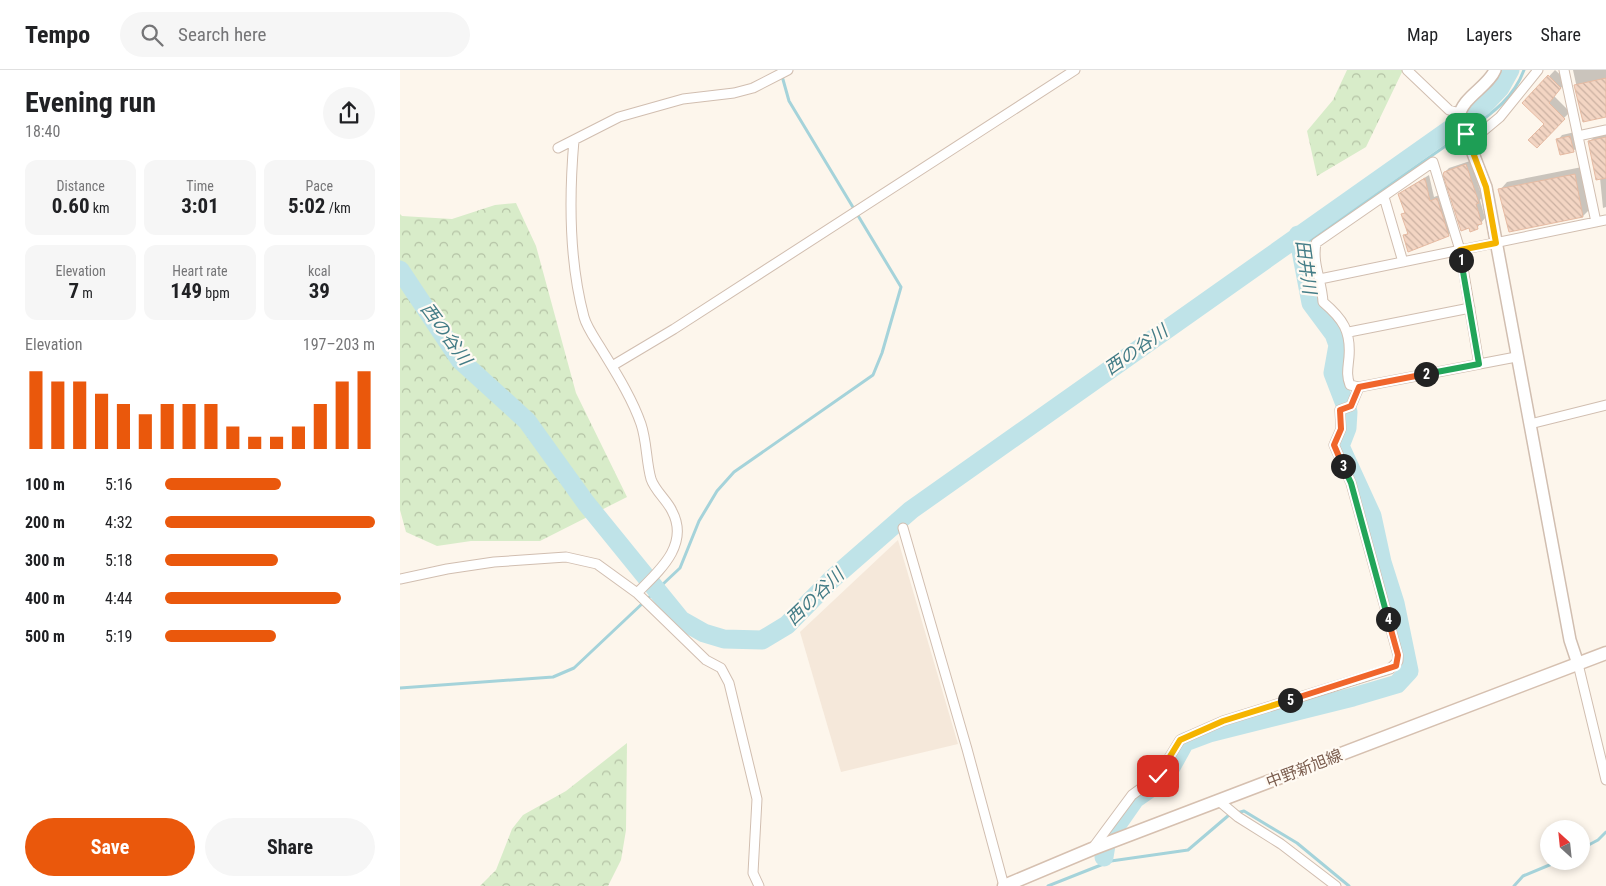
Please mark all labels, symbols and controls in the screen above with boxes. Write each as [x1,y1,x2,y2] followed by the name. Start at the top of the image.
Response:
[120,12,470,57] search box
[25,21,90,49] text: Tempo
[138,21,166,49] icon: search
[178,23,266,46] text: Search here
[1407,24,1438,45] text: Map
[1466,24,1513,45] text: Layers
[1541,24,1581,45] text: Share
[25,86,156,119] text: Evening run
[323,87,375,139] button: share
[1445,113,1487,155] pin
[1452,120,1480,148] icon: arrive
[25,122,60,141] text: 18:40
[57,178,105,194] text: Distance
[186,178,214,194] text: Time
[306,178,333,194] text: Pace
[52,194,90,218] text: 0.60
[181,194,219,218] text: 3:01
[288,194,325,218] text: 5:02
[90,200,110,216] text: km
[325,200,351,216] text: /km
[1292,239,1321,297] water label: 田井川
[1448,248,1474,272] pin: 1
[1458,252,1465,268] text: 1
[55,263,106,279] text: Elevation
[172,263,228,279] text: Heart rate
[308,263,331,279] text: kcal
[68,279,79,303] text: 7
[170,279,202,303] text: 149
[309,279,330,303] text: 39
[79,285,93,301] text: m
[202,285,230,301] text: bpm
[417,298,477,371] water label: 西の谷川
[1100,319,1173,379] water label: 西の谷川
[25,335,83,354] text: Elevation
[303,335,375,354] text: 197–203 m
[1414,362,1438,386] pin: 2
[1423,366,1430,382] text: 2
[1330,454,1356,478] pin: 3
[1340,458,1347,474] text: 3
[25,475,65,494] text: 100 m
[105,475,132,494] text: 5:16
[25,513,65,532] text: 200 m
[105,513,132,532] text: 4:32
[25,551,65,570] text: 300 m
[105,551,132,570] text: 5:18
[781,563,849,629] water label: 西の谷川
[25,589,65,608] text: 400 m
[105,589,132,608] text: 4:44
[1376,606,1400,632] pin: 4
[1385,611,1392,627] text: 4
[25,627,65,646] text: 500 m
[105,627,132,646] text: 5:19
[1278,688,1302,712] pin: 5
[1287,692,1294,708] text: 5
[1263,745,1345,792] street label: 中野新旭線
[1137,755,1179,797] pin
[1144,762,1172,790] icon: check
[25,818,195,876] button: Save
[205,818,375,876] button: Share
[1540,820,1590,870] north arrow
[1540,820,1590,870] map controls

